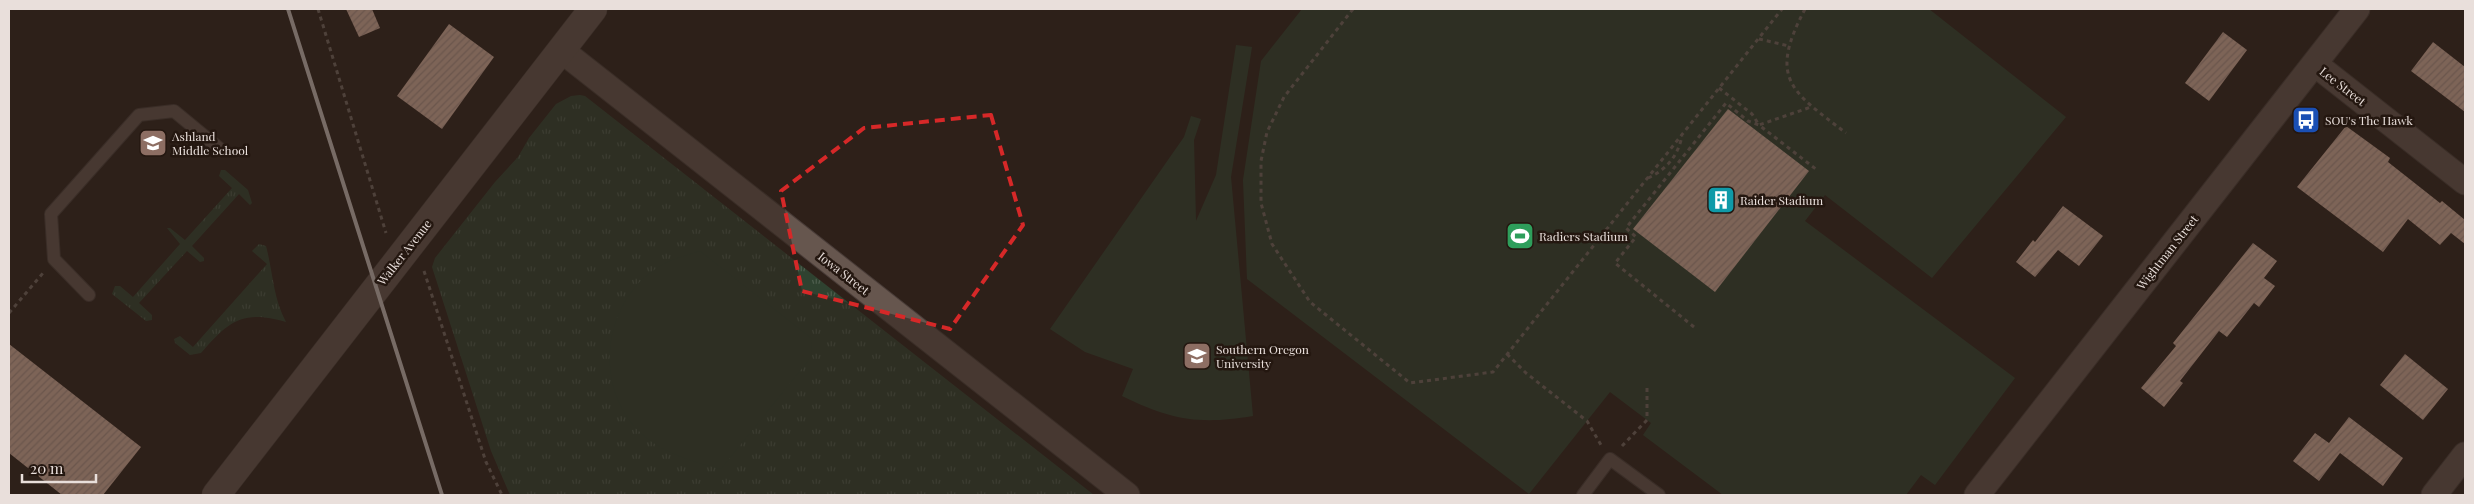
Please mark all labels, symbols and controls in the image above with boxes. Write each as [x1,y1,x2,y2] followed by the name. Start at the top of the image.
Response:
[2317,63,2370,110] street label: Lee Street
[2291,105,2321,135] bus stop icon: SOU's The Hawk
[2325,112,2413,128] place label: SOU's The Hawk
[138,128,168,158] school or university icon: Ashland Middle School
[171,128,249,158] place label: Ashland Middle School
[1706,185,1736,215] building icon: Raider Stadium
[1740,192,1824,208] place label: Raider Stadium
[2132,211,2202,293] street label: Wightman Street
[373,216,435,289] street label: Walker Avenue
[1505,221,1535,251] sports icon: Radiers Stadium
[1539,228,1628,244] place label: Radiers Stadium
[815,248,873,298] street label: Iowa Street
[1182,341,1212,371] school or university icon: Southern Oregon University
[1216,341,1309,371] place label: Southern Oregon University
[22,452,96,484] scale bar
[30,458,64,478] text: 20 m

